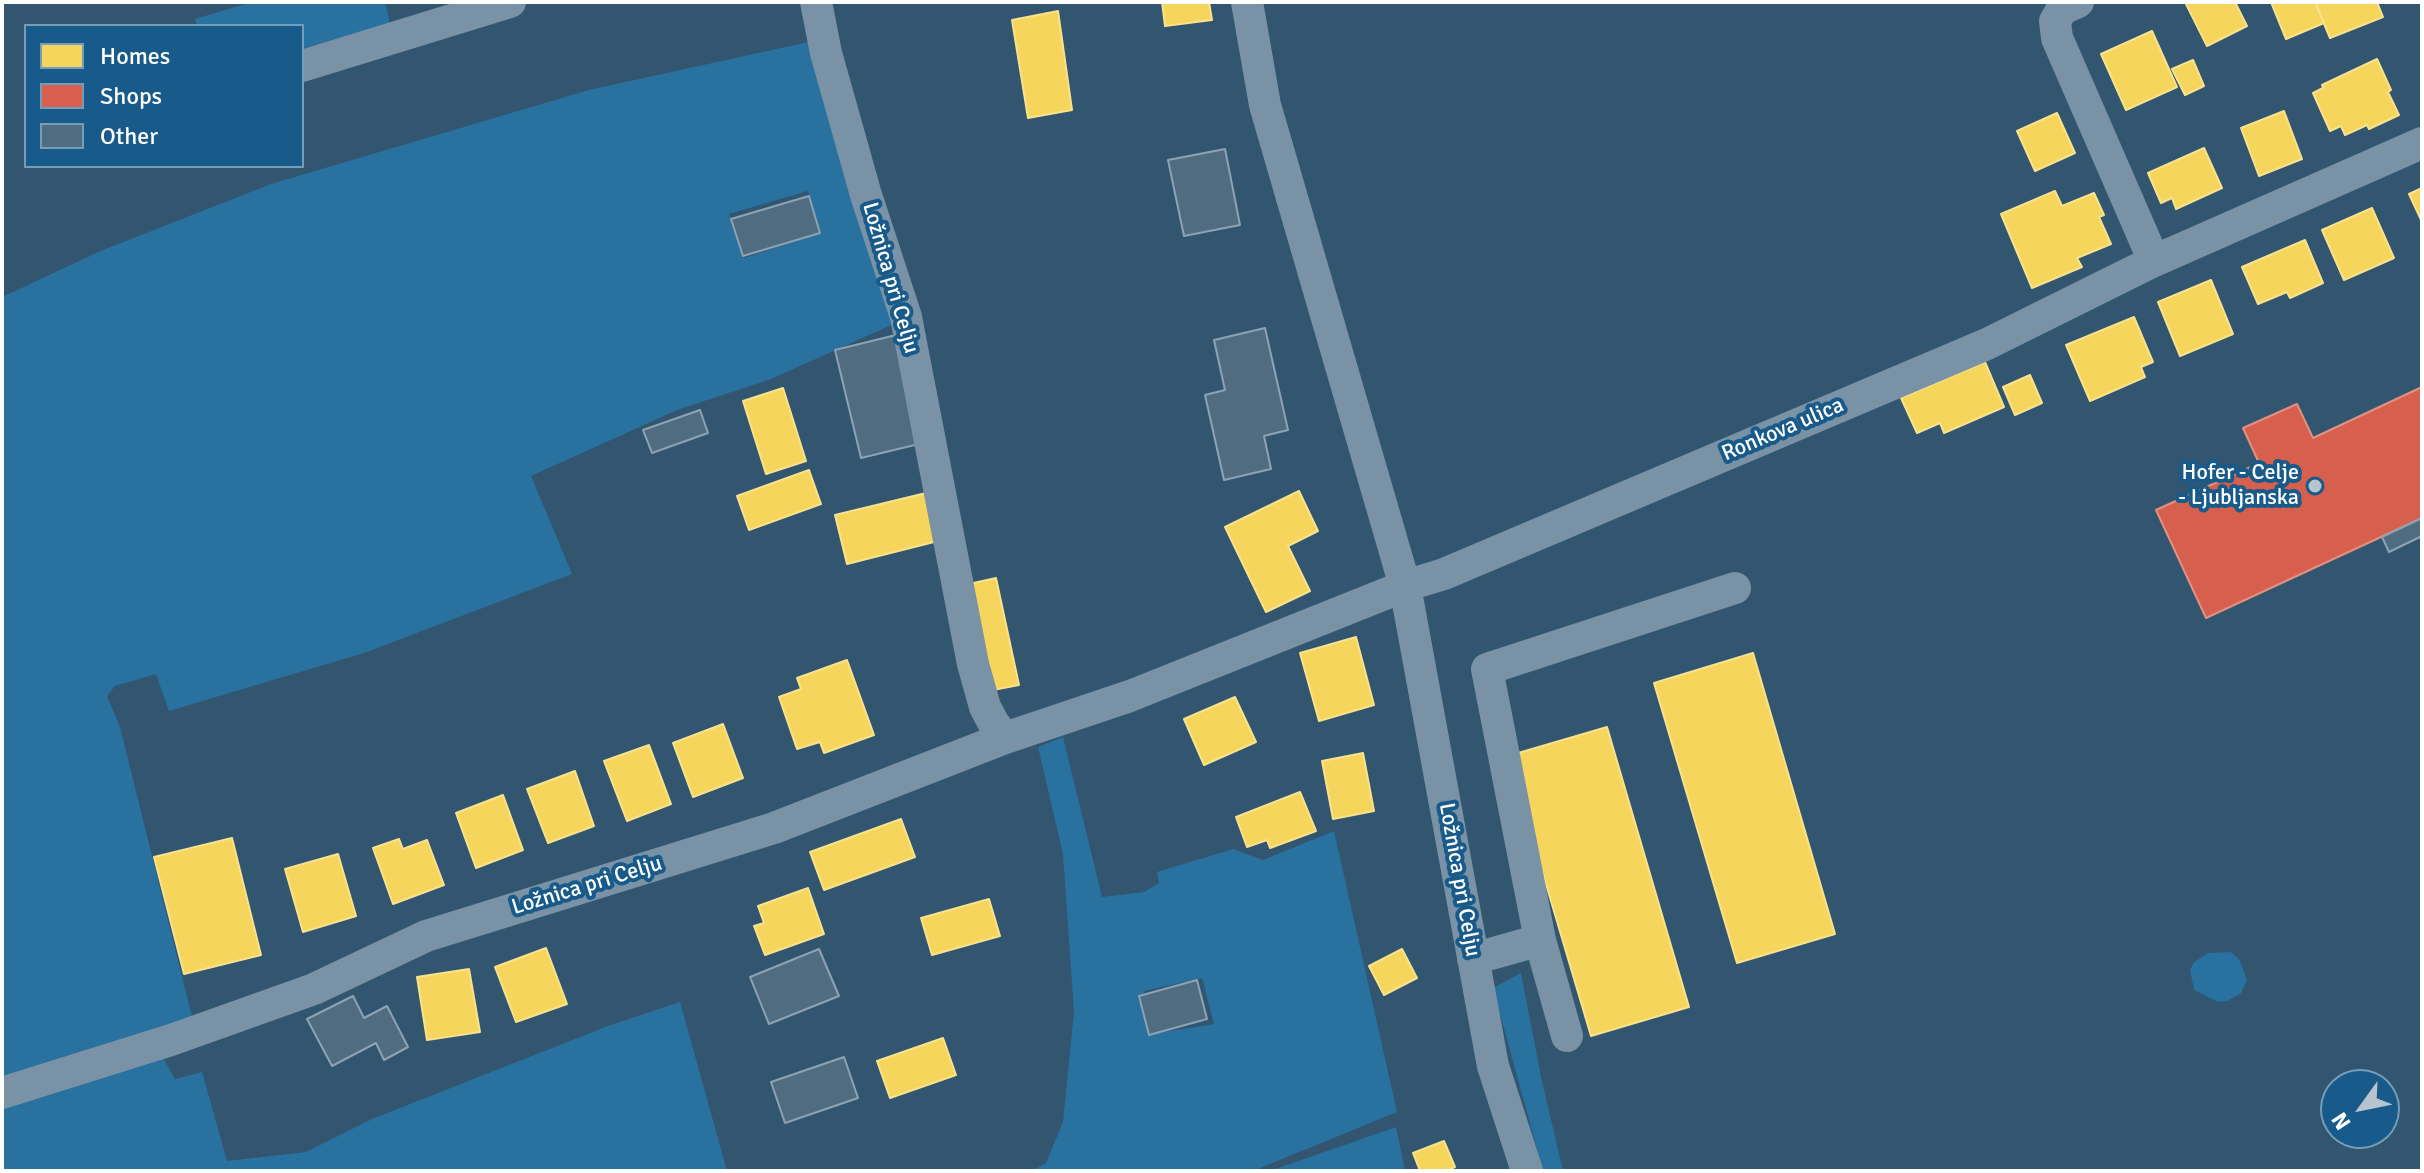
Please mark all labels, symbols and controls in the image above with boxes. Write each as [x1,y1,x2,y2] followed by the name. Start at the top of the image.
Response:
[24,24,304,168] legend
[100,41,170,71] text: Homes
[100,81,162,111] text: Shops
[100,121,158,151] text: Other
[856,200,924,356] street label: Ložnica pri Celju
[1718,392,1848,468] street label: Ronkova ulica
[2178,460,2299,512] place label: Hofer - Celje - Ljubljanska
[2306,477,2324,495] marker: Hofer - Celje - Ljubljanska
[1432,801,1486,959] street label: Ložnica pri Celju
[509,851,665,921] street label: Ložnica pri Celju
[2320,1069,2400,1149] north arrow
[2326,1107,2357,1135] text: N

